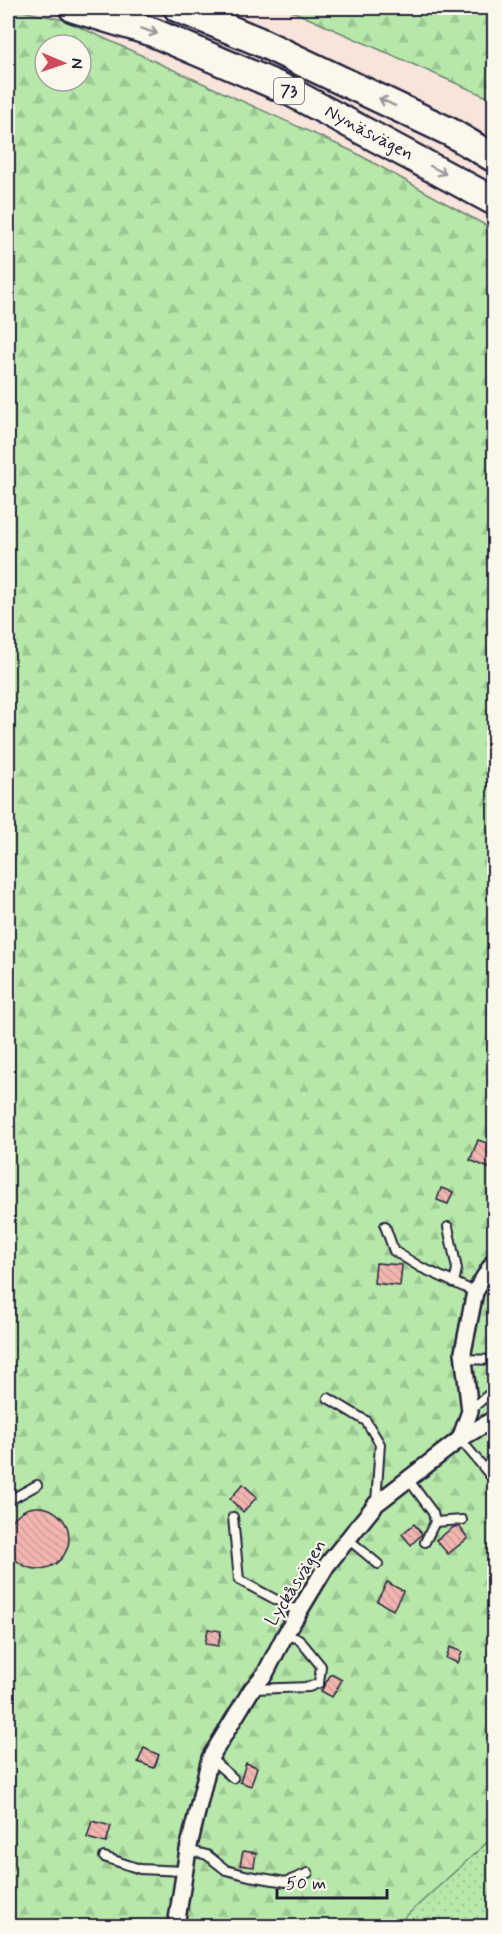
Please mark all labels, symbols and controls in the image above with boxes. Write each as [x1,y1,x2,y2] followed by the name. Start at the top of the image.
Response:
[139,27,158,38] one-way arrow
[33,33,93,93] north arrow
[66,58,87,69] text: N
[274,78,304,104] road number: 73
[378,96,396,108] one-way arrow
[320,100,418,166] street label: Nynäsvägen
[429,164,446,176] one-way arrow
[260,1535,332,1631] street label: Lyckåsvägen
[277,1862,386,1900] scale bar
[286,1872,326,1896] text: 50 m

